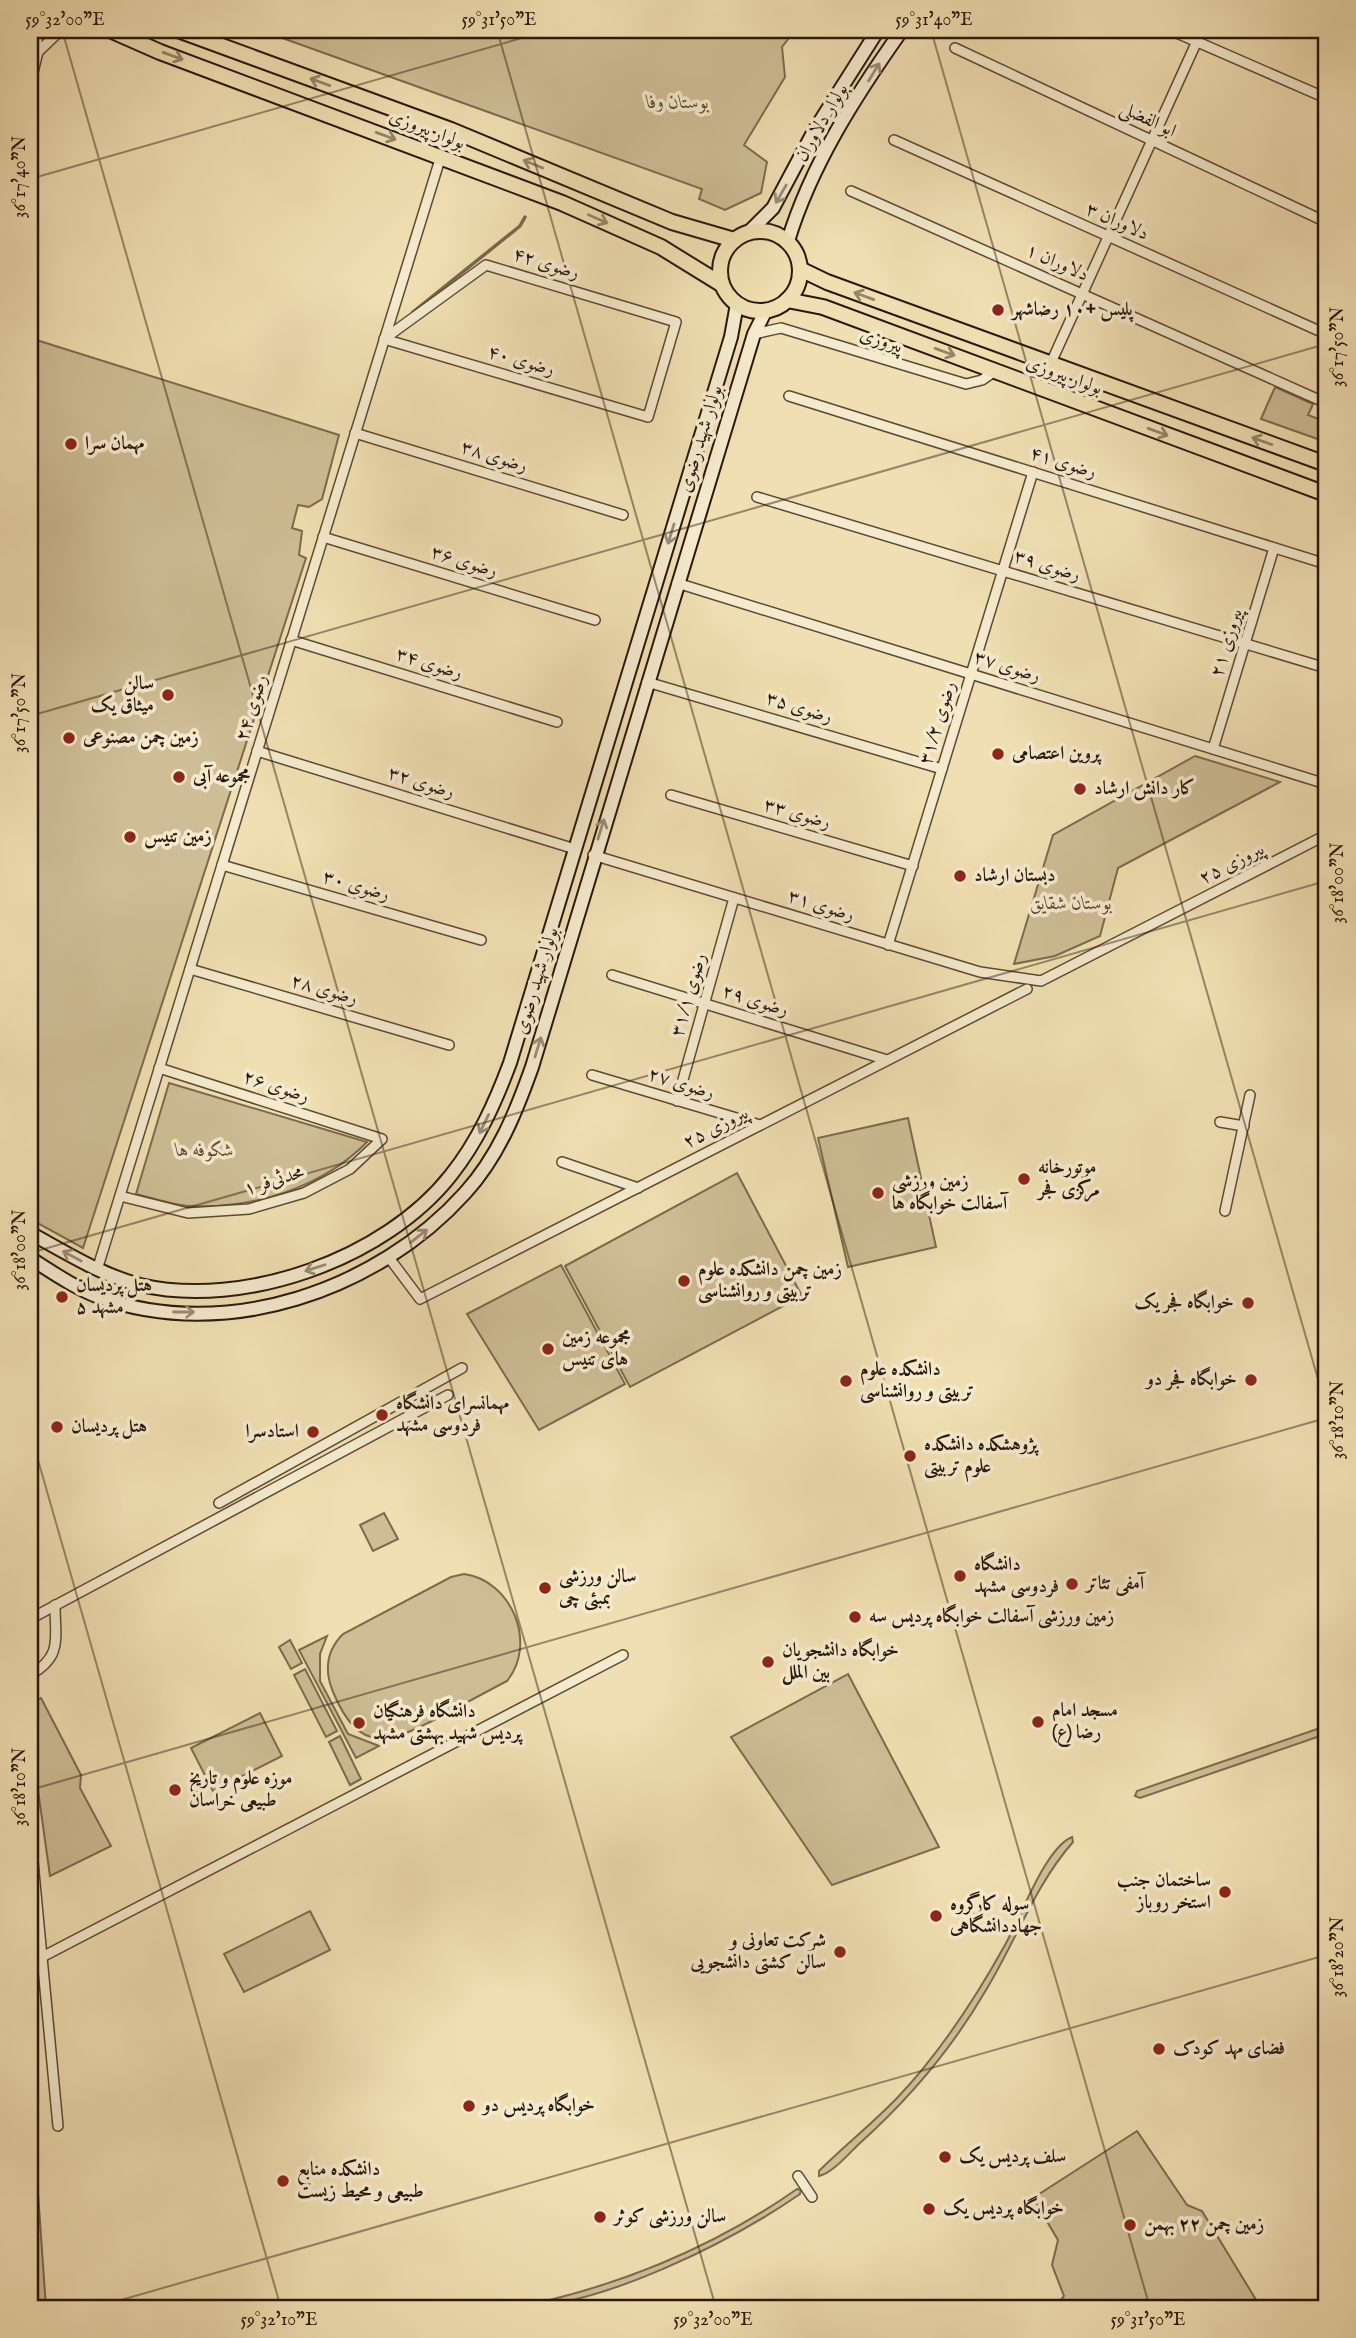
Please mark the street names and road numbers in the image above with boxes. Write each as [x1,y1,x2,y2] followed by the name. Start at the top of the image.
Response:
[790,79,854,167] street label: بولوار دلاوران
[1116,97,1180,144] street label: ابو الفضلی
[386,105,468,155] street label: بولوار پیروزی
[1082,198,1152,246] street label: دلاوران ۳
[1022,239,1092,287] street label: دلاوران ۱
[510,243,582,285] street label: رضوی ۴۲
[856,323,907,360] street label: پیروزی
[485,340,557,382] street label: رضوی ۴۰
[1022,351,1106,401] street label: بولوار پیروزی
[673,382,729,496] street label: بولوار شهید رضوی
[458,436,530,478] street label: رضوی ۳۸
[1027,442,1099,484] street label: رضوی ۴۱
[428,541,500,583] street label: رضوی ۳۶
[1011,545,1083,587] street label: رضوی ۳۹
[1205,605,1249,680] street label: پیروزی ۲۱
[393,643,465,685] street label: رضوی ۳۴
[971,646,1043,688] street label: رضوی ۳۷
[231,672,273,744] street label: رضوی ۲۴
[914,678,962,768] street label: رضوی ۳۱/۲
[763,687,835,729] street label: رضوی ۳۵
[385,762,457,804] street label: رضوی ۳۲
[761,793,833,835] street label: رضوی ۳۳
[1195,837,1270,891] street label: پیروزی ۲۵
[320,865,392,907] street label: رضوی ۳۰
[785,885,857,927] street label: رضوی ۳۱
[509,924,565,1038] street label: بولوار شهید رضوی
[666,950,712,1040] street label: رضوی ۳۱/۱
[288,969,360,1011] street label: رضوی ۲۸
[719,980,791,1022] street label: رضوی ۲۹
[645,1063,717,1105] street label: رضوی ۲۷
[240,1065,312,1109] street label: رضوی ۲۶
[679,1101,754,1155] street label: پیروزی ۲۵
[241,1160,308,1202] street label: محدثی‌فر ۱

